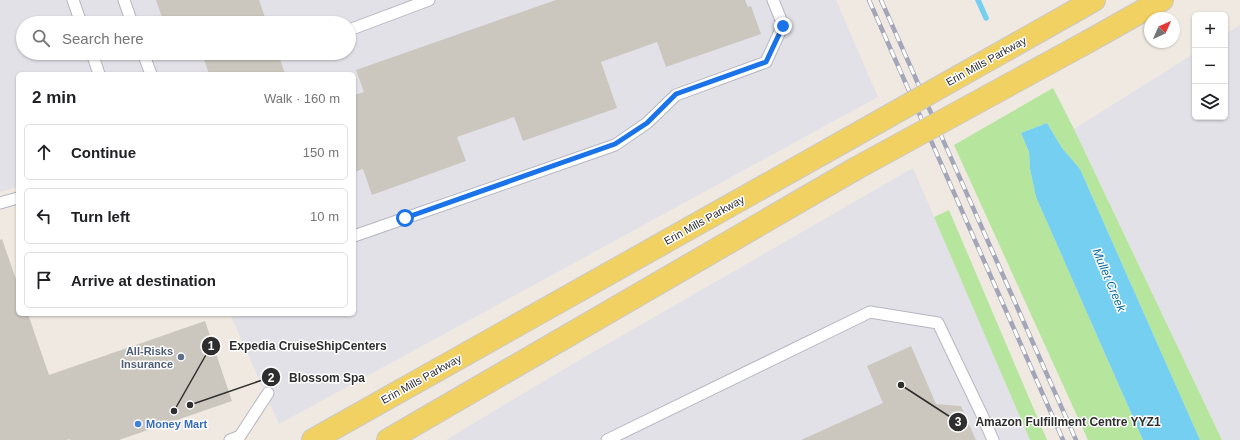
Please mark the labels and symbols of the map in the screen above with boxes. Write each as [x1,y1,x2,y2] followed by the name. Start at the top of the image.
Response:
[1144,12,1180,48] north arrow
[774,17,792,35] route end
[944,34,1029,88] street label: Erin Mills Parkway
[662,193,747,247] street label: Erin Mills Parkway
[396,209,414,227] route start
[1089,246,1129,315] water label: Mullet Creek
[201,334,395,358] callout: Expedia CruiseShipCenters
[208,339,215,353] text: 1
[229,339,387,353] text: Expedia CruiseShipCenters
[121,345,173,370] place label: All-Risks Insurance
[176,352,186,362] marker: All-Risks Insurance
[379,352,464,406] street label: Erin Mills Parkway
[261,365,373,389] callout: Blossom Spa
[268,371,275,385] text: 2
[289,371,365,385] text: Blossom Spa
[948,410,1169,434] callout: Amazon Fulfillment Centre YYZ1
[955,415,962,429] text: 3
[975,415,1161,429] text: Amazon Fulfillment Centre YYZ1
[146,418,207,430] place label: Money Mart
[133,419,143,429] marker: Money Mart

